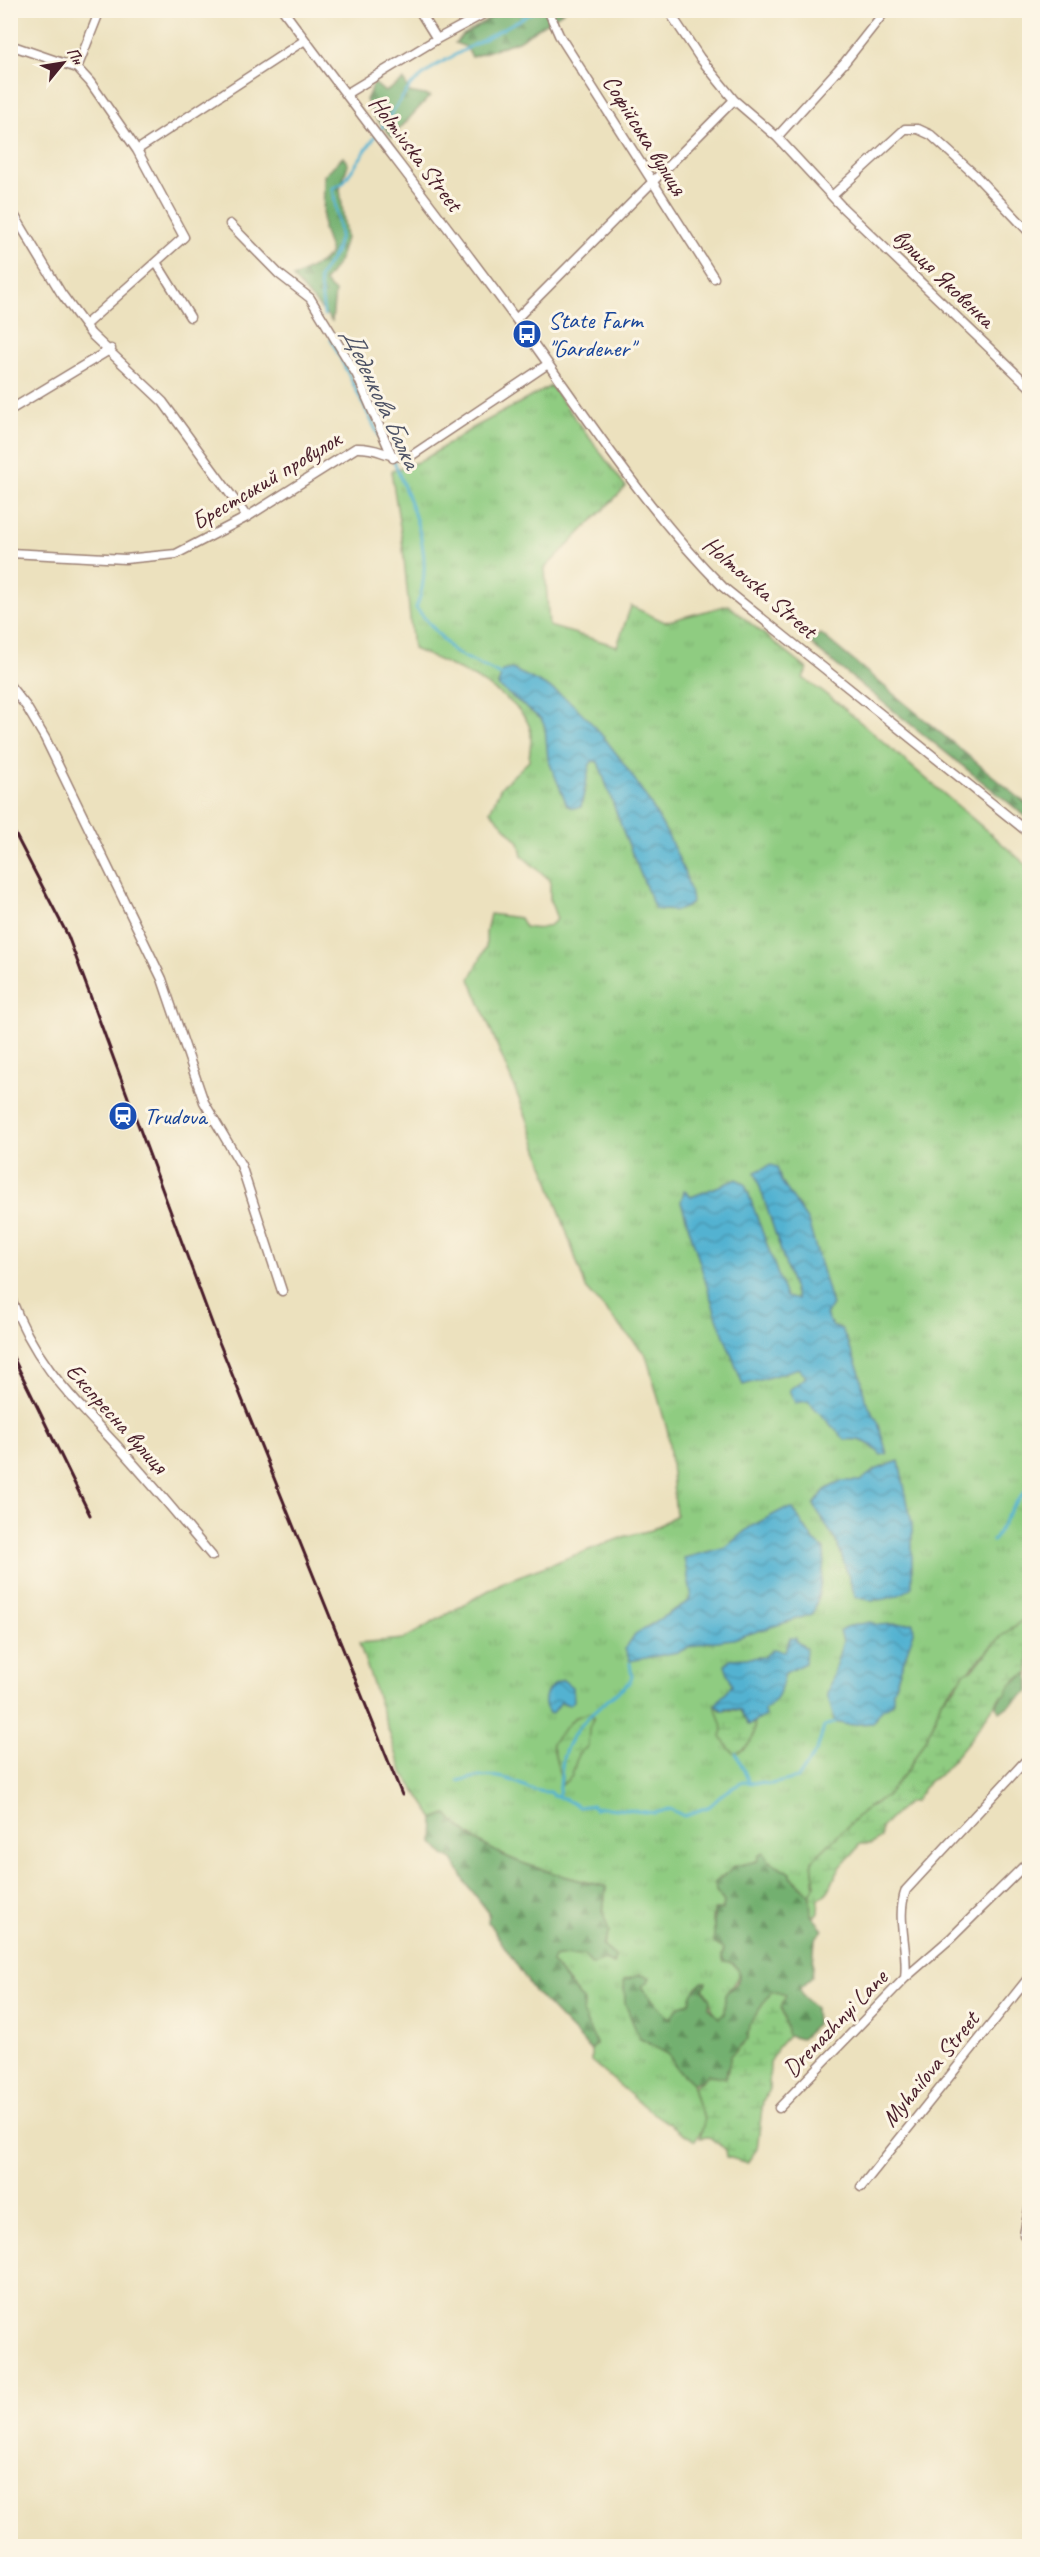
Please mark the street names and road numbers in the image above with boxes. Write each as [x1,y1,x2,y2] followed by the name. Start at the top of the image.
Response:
[596,69,695,202] street label: Софійська вулиця
[363,89,471,219] street label: Holmivska Street
[887,222,1003,336] street label: вулиця Яковенка
[186,422,348,536] street label: Брестський провулок
[697,529,825,646] street label: Holmovska Street
[59,1356,176,1481] street label: Експресна вулиця
[776,1961,895,2083] street label: Drenazhnyi Lane
[874,2004,987,2133] street label: Myhailova Street

